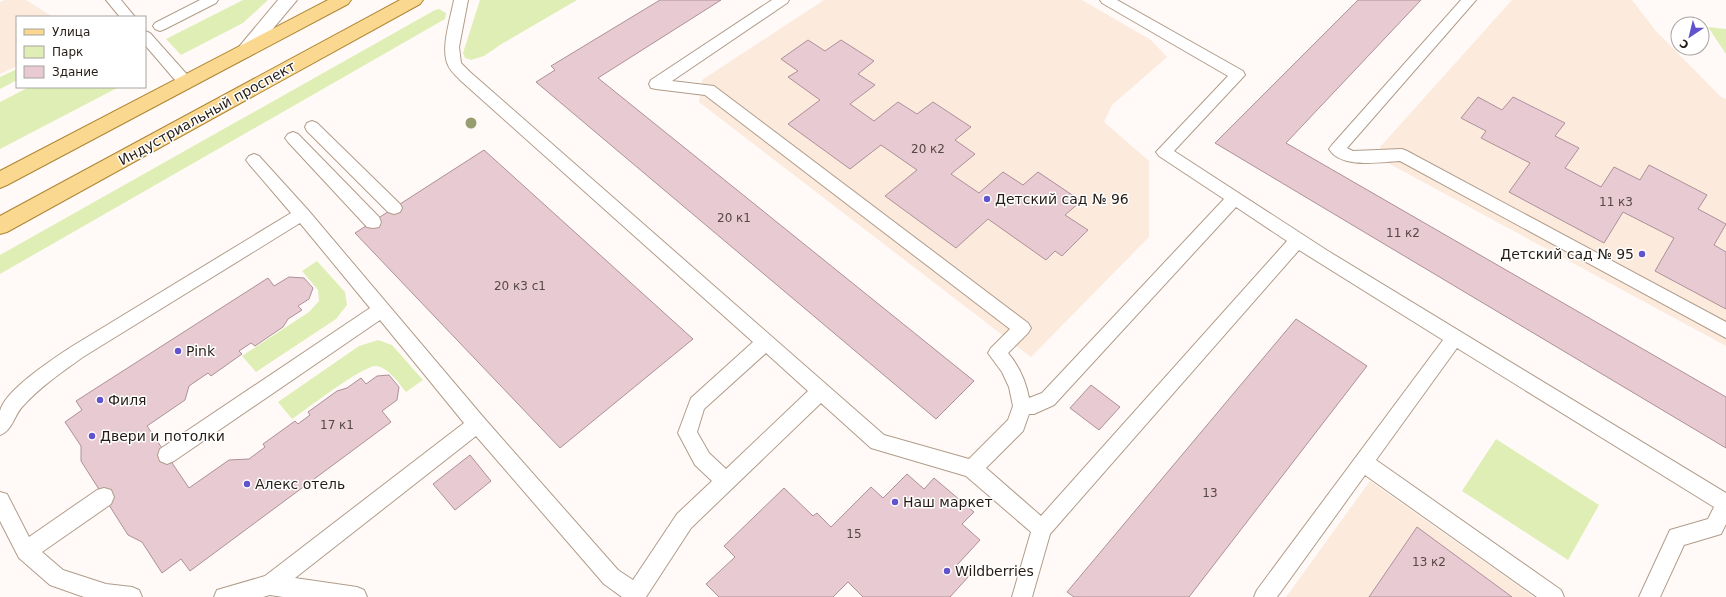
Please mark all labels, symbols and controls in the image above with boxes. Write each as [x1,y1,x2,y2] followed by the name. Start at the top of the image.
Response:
[16,16,146,88] legend
[1670,16,1710,56] north arrow
[52,25,90,39] text: Улица
[1678,36,1692,51] text: С
[52,45,83,59] text: Парк
[116,58,298,168] street label: Индустриальный проспект
[52,65,98,79] text: Здание
[911,142,945,156] house number: 20 к2
[995,191,1129,207] place label: Детский сад № 96
[982,194,992,204] marker: Детский сад № 96
[1599,195,1633,209] house number: 11 к3
[717,211,751,225] house number: 20 к1
[1386,226,1420,240] house number: 11 к2
[1500,246,1634,262] place label: Детский сад № 95
[1637,249,1647,259] marker: Детский сад № 95
[494,279,546,293] house number: 20 к3 с1
[186,343,216,359] place label: Pink
[173,346,183,356] marker: Pink
[108,392,147,408] place label: Филя
[95,395,105,405] marker: Филя
[320,418,354,432] house number: 17 к1
[100,428,225,444] place label: Двери и потолки
[87,431,97,441] marker: Двери и потолки
[255,476,345,492] place label: Алекс отель
[242,479,252,489] marker: Алекс отель
[1202,486,1218,500] house number: 13
[903,494,993,510] place label: Наш маркет
[890,497,900,507] marker: Наш маркет
[846,527,862,541] house number: 15
[1412,555,1446,569] house number: 13 к2
[955,563,1034,579] place label: Wildberries
[942,566,952,576] marker: Wildberries

